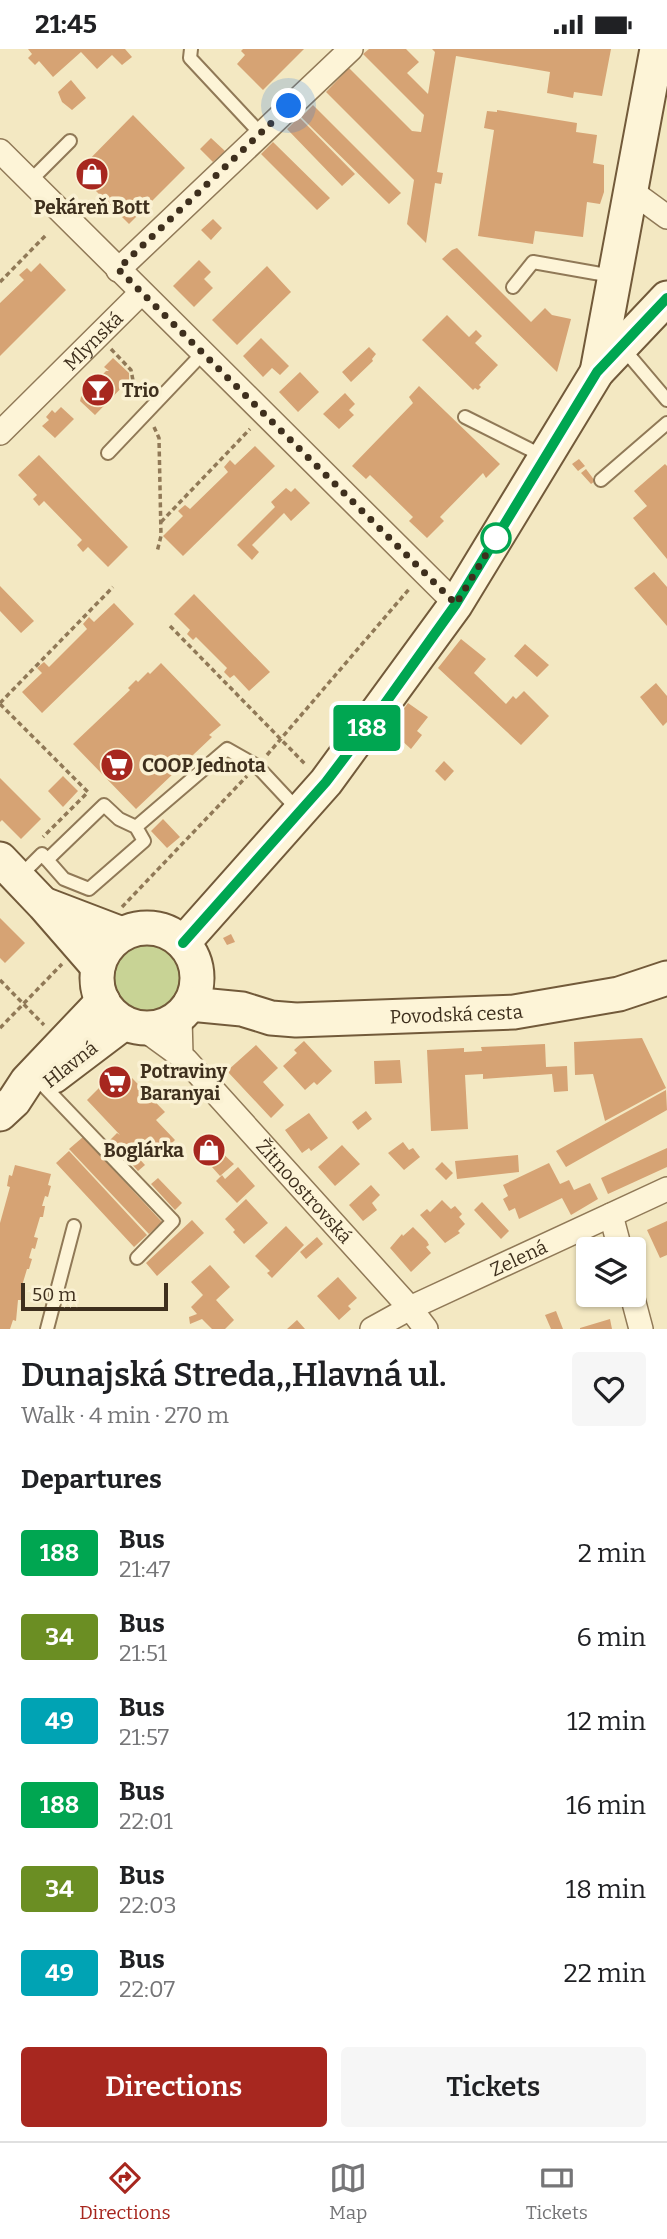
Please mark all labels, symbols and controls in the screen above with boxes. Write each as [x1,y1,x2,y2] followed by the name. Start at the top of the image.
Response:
[35,9,97,40] text: 21:45
[271,88,306,123] your location
[73,155,111,193] shop icon: Pekáreň Bott
[34,196,151,219] place label: Pekáreň Bott
[59,306,128,375] street label: Mlynská
[79,371,117,409] bar icon: Trio
[122,379,159,402] place label: Trio
[481,523,511,553] unlabelled marker
[327,705,407,751] line badge: 188
[347,714,387,742] text: 188
[98,746,136,784] supermarket icon: COOP Jednota
[142,754,266,777] place label: COOP Jednota
[389,1000,525,1029] street label: Povodská cesta
[39,1036,103,1093] street label: Hlavná
[140,1060,227,1105] place label: Potraviny Baranyai
[96,1063,134,1101] supermarket icon: Potraviny Baranyai
[190,1131,228,1169] shop icon: Boglárka
[251,1135,357,1248] street label: Žitnoostrovská
[104,1139,184,1162] place label: Boglárka
[487,1235,551,1281] street label: Zelená
[576,1237,646,1307] map controls
[576,1237,646,1307] button: layers
[21,1280,168,1312] scale bar
[32,1283,76,1306] text: 50 m
[572,1352,646,1426] button: heart
[21,1355,447,1395] text: Dunajská Streda,,Hlavná ul.
[21,1401,229,1429] text: Walk · 4 min · 270 m
[21,1464,162,1495] text: Departures
[119,1524,165,1555] text: Bus
[578,1538,646,1569] text: 2 min
[40,1539,79,1567] text: 188
[119,1555,170,1583] text: 21:47
[119,1608,165,1639] text: Bus
[577,1622,646,1653] text: 6 min
[45,1623,74,1651] text: 34
[119,1639,167,1667] text: 21:51
[119,1692,165,1723] text: Bus
[567,1706,646,1737] text: 12 min
[45,1707,74,1735] text: 49
[119,1723,169,1751] text: 21:57
[119,1776,165,1807] text: Bus
[566,1790,646,1821] text: 16 min
[40,1791,79,1819] text: 188
[119,1807,173,1835] text: 22:01
[119,1860,165,1891] text: Bus
[566,1874,646,1905] text: 18 min
[45,1875,74,1903] text: 34
[119,1891,177,1919] text: 22:03
[119,1944,165,1975] text: Bus
[564,1958,646,1989] text: 22 min
[45,1959,74,1987] text: 49
[119,1975,175,2003] text: 22:07
[21,2047,327,2127] button: Directions
[341,2047,646,2127] button: Tickets
[79,2159,171,2224] tab: Directions
[329,2159,367,2224] tab: Map
[526,2159,588,2224] tab: Tickets

